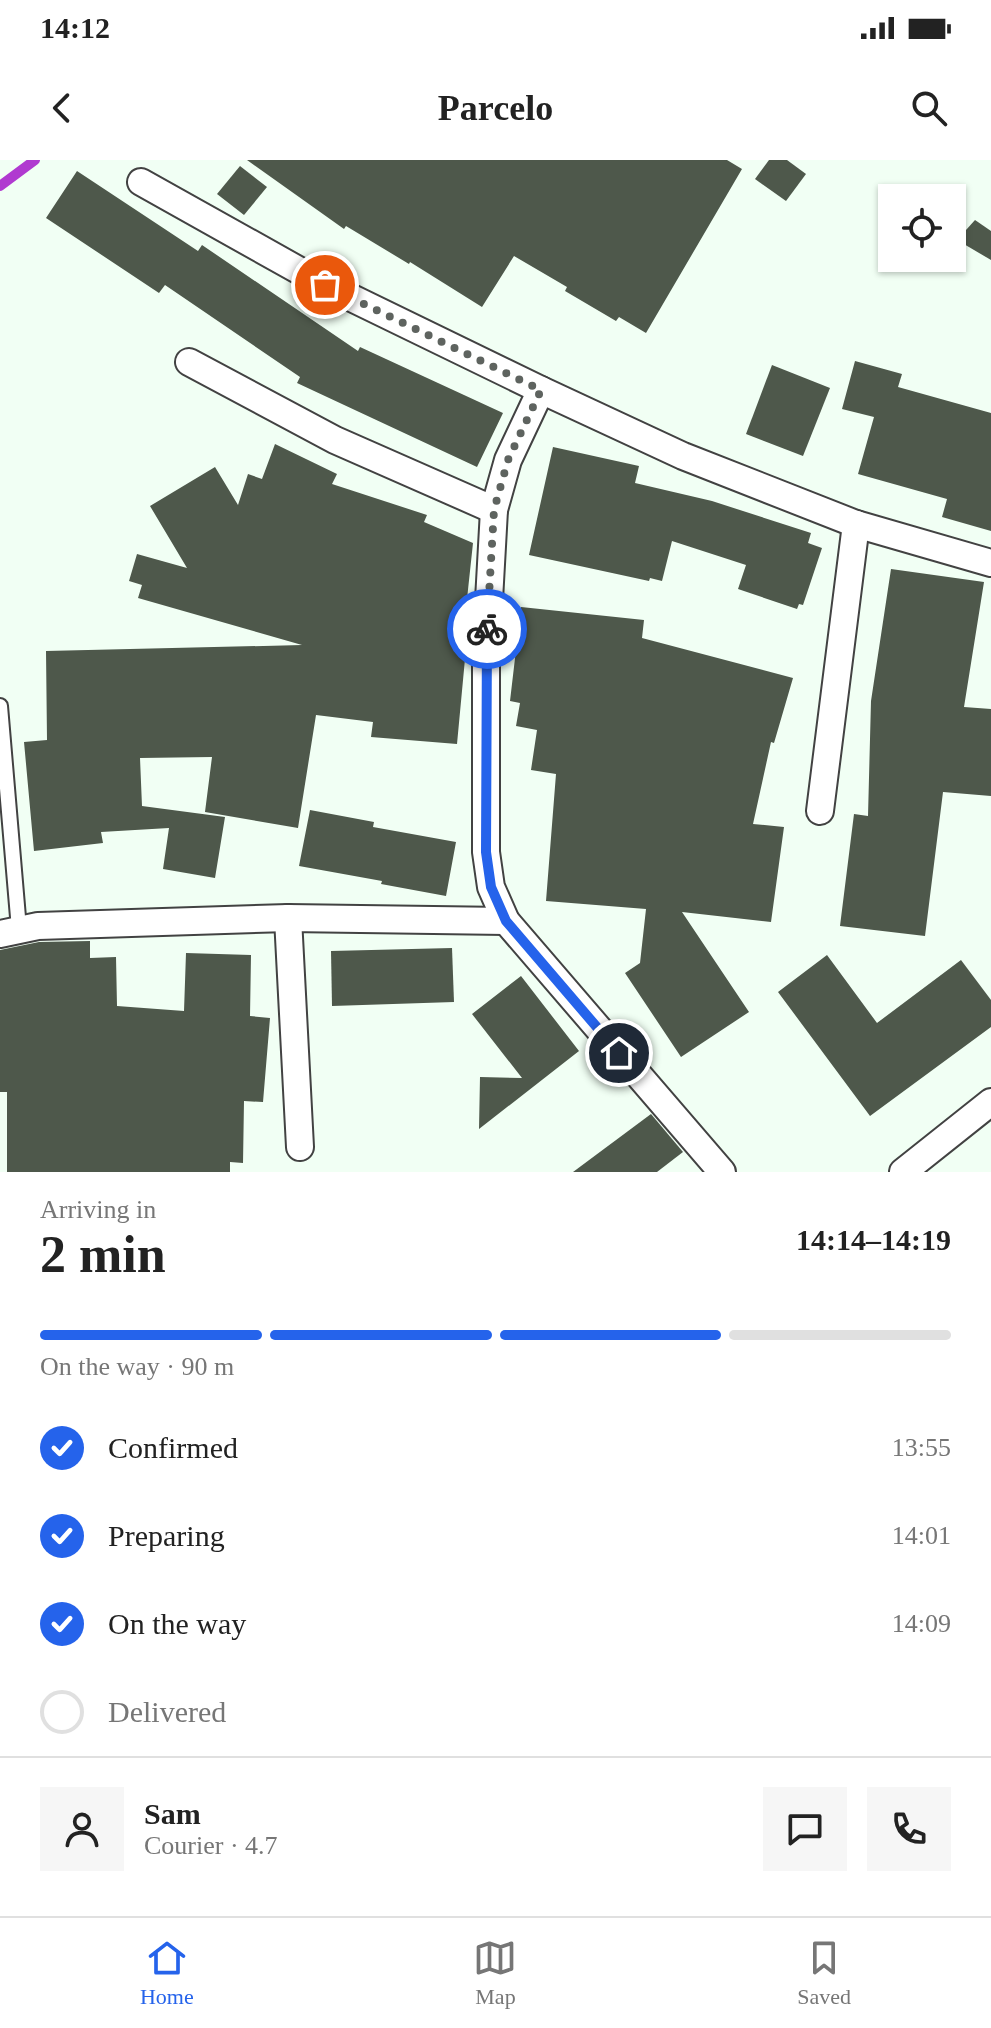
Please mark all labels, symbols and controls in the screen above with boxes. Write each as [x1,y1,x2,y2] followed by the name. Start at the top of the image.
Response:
[40,11,110,44] text: 14:12
[40,86,84,130] icon: back
[907,86,951,130] icon: search
[438,88,553,128] text: Parcelo
[878,184,966,272] map controls
[878,184,966,272] button: locate
[291,251,359,319] pin
[303,263,347,307] icon: bag
[447,589,527,669] courier
[465,607,509,651] icon: bike
[585,1019,653,1087] pin
[597,1031,641,1075] icon: home
[40,1195,156,1224] text: Arriving in
[796,1223,951,1256] text: 14:14–14:19
[40,1226,166,1283] text: 2 min
[40,1352,234,1381] text: On the way · 90 m
[40,1426,84,1470] icon: check
[108,1431,238,1464] text: Confirmed
[892,1433,951,1462] text: 13:55
[40,1514,84,1558] icon: check
[108,1519,225,1552] text: Preparing
[892,1521,951,1550] text: 14:01
[40,1602,84,1646] icon: check
[108,1607,246,1640] text: On the way
[892,1609,951,1638] text: 14:09
[108,1695,226,1728] text: Delivered
[40,1787,124,1871] button: person
[763,1787,847,1871] button: chat
[867,1787,951,1871] button: phone
[144,1797,201,1830] text: Sam
[144,1831,278,1860] text: Courier · 4.7
[140,1936,194,2010] tab: Home
[473,1936,517,2010] tab: Map
[797,1936,851,2010] tab: Saved

